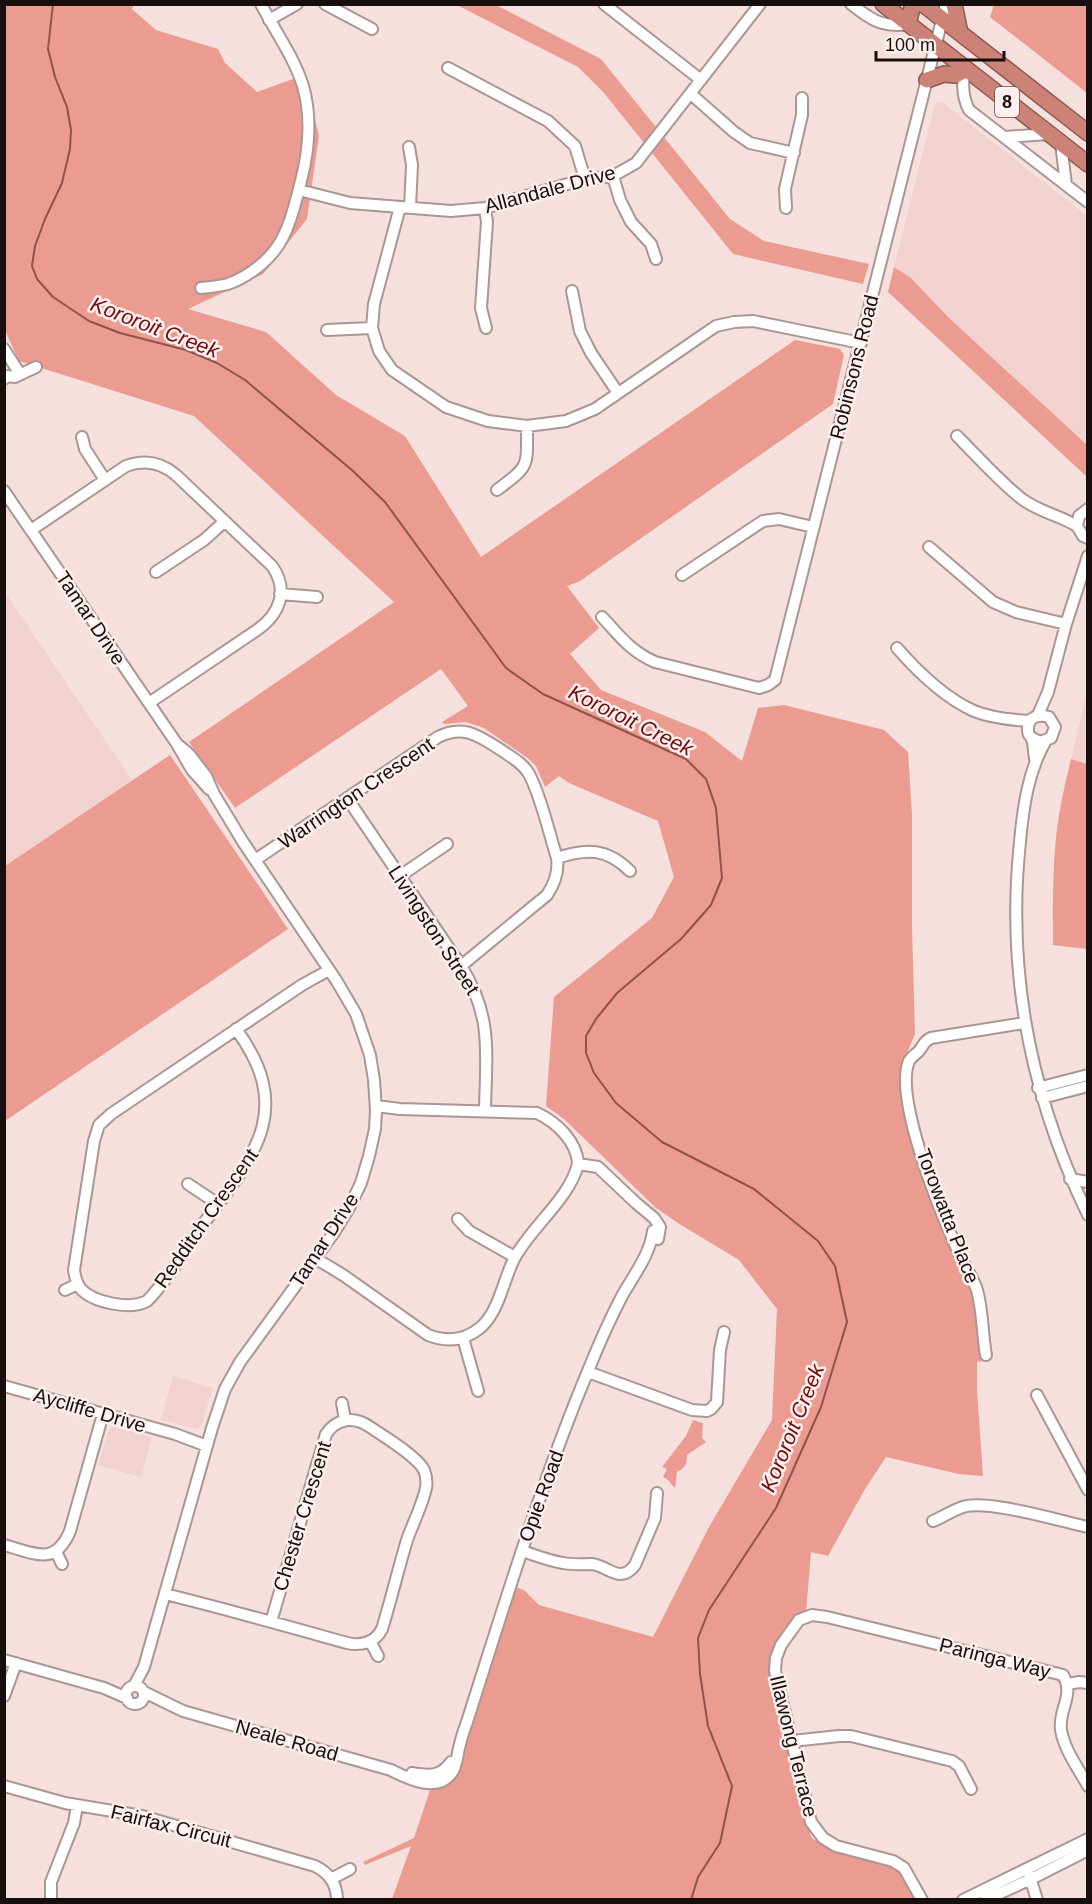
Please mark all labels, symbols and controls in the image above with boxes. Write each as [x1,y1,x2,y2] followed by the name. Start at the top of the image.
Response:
[876,24,1004,62] scale bar
[885,35,935,55] text: 100 m
[995,87,1019,117] road number: 8
[482,161,618,217] street label: Allandale Drive
[88,292,224,363] water label: Kororoit Creek
[825,293,883,441] street label: Robinsons Road
[52,567,130,669] street label: Tamar Drive
[565,680,698,761] water label: Kororoit Creek
[274,733,438,853] street label: Warrington Crescent
[384,862,484,999] street label: Livingston Street
[150,1144,262,1292] street label: Redditch Crescent
[912,1146,984,1286] street label: Torowatta Place
[285,1189,363,1291] street label: Tamar Drive
[756,1360,829,1495] water label: Kororoit Creek
[31,1383,149,1437] street label: Aycliffe Drive
[269,1438,335,1594] street label: Chester Crescent
[514,1447,568,1545] street label: Opie Road
[937,1634,1053,1682] street label: Paringa Way
[766,1673,822,1819] street label: Illawong Terrace
[233,1715,341,1765] street label: Neale Road
[108,1800,234,1852] street label: Fairfax Circuit

